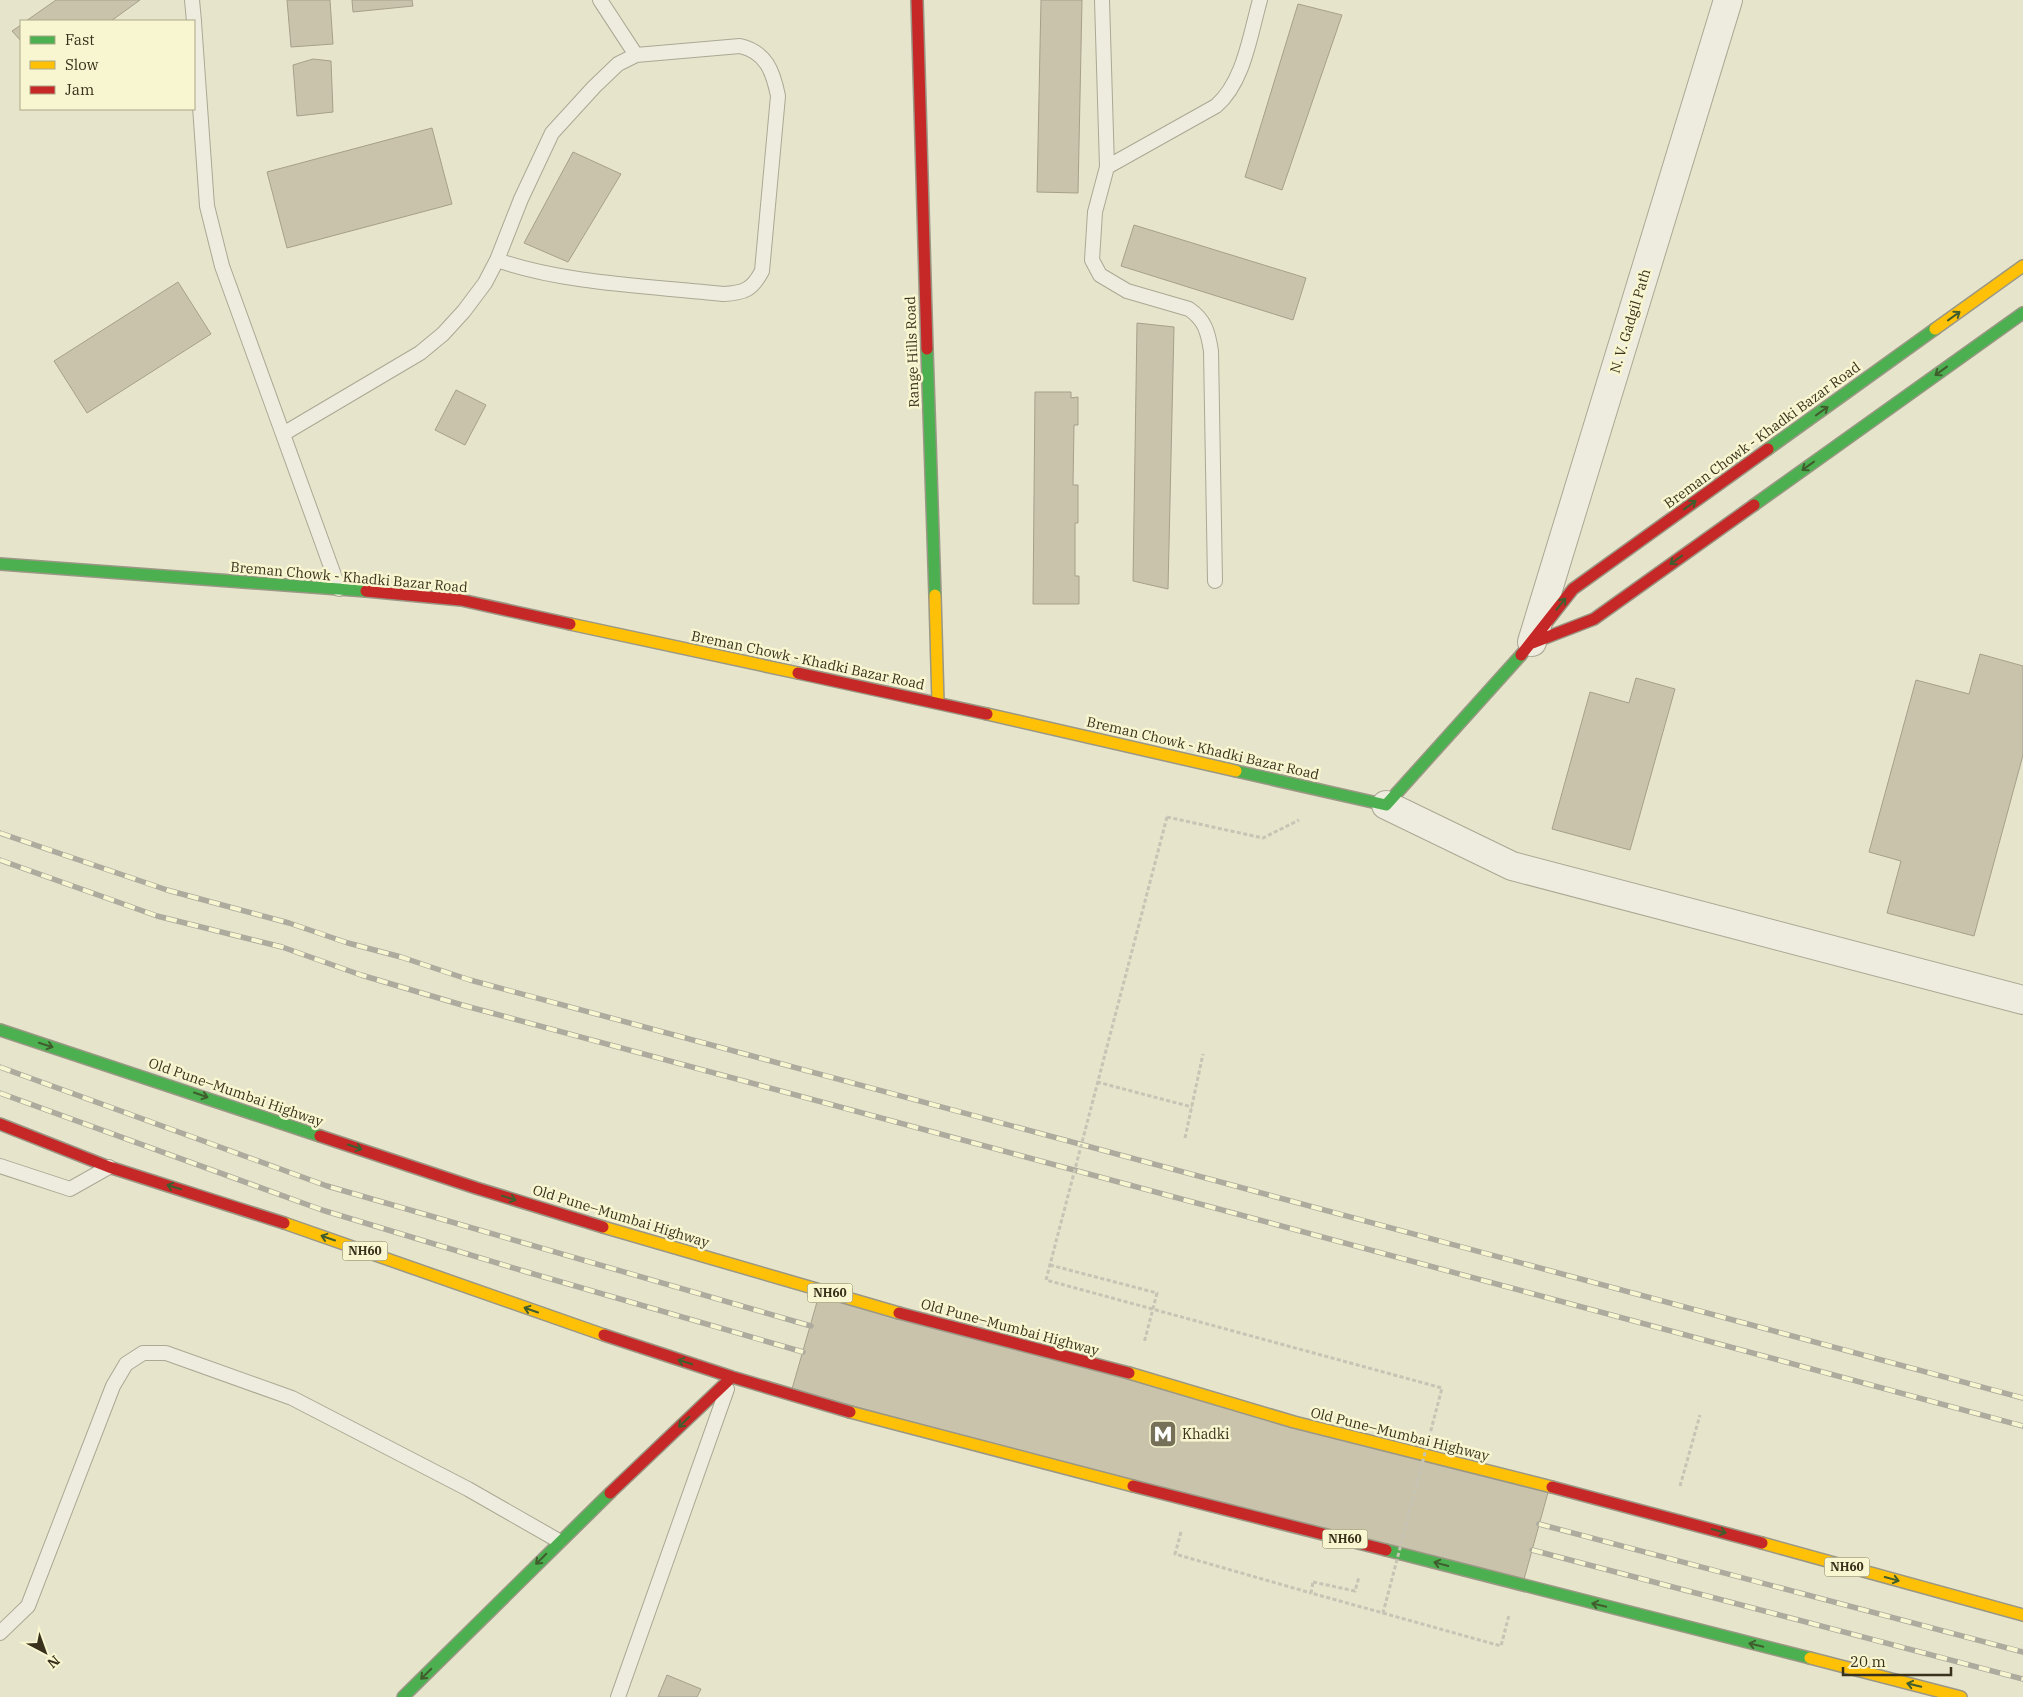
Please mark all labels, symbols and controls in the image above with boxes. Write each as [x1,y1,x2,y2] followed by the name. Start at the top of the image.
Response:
[20,20,195,110] legend
[65,30,95,49] text: Fast
[65,55,99,74] text: Slow
[65,80,94,99] text: Jam
[1606,266,1655,375] street label: N. V. Gadgil Path
[901,295,923,408] street label: Range Hills Road
[1946,311,1960,321] one-way arrow
[1660,357,1864,512] street label: Breman Chowk - Khadki Bazar Road
[1934,366,1948,377] one-way arrow
[1814,405,1828,416] one-way arrow
[1802,461,1816,471] one-way arrow
[1683,500,1697,510] one-way arrow
[1669,555,1683,565] one-way arrow
[230,558,469,596] street label: Breman Chowk - Khadki Bazar Road
[1556,598,1567,611] one-way arrow
[690,626,927,694] street label: Breman Chowk - Khadki Bazar Road
[1085,712,1322,784] street label: Breman Chowk - Khadki Bazar Road
[38,1041,54,1050] one-way arrow
[146,1054,326,1131] street label: Old Pune–Mumbai Highway
[193,1091,209,1101] one-way arrow
[347,1143,363,1153] one-way arrow
[167,1181,183,1191] one-way arrow
[531,1181,712,1252] street label: Old Pune–Mumbai Highway
[501,1194,517,1204] one-way arrow
[321,1233,337,1242] one-way arrow
[342,1242,388,1260] road number: NH60
[808,1284,852,1302] road number: NH60
[919,1295,1102,1360] street label: Old Pune–Mumbai Highway
[524,1305,539,1314] one-way arrow
[677,1356,693,1366] one-way arrow
[1309,1403,1492,1465] street label: Old Pune–Mumbai Highway
[677,1416,690,1428] one-way arrow
[1148,1419,1178,1449] metro station icon: Khadki
[1182,1425,1229,1443] place label: Khadki
[1710,1527,1726,1536] one-way arrow
[1322,1530,1368,1548] road number: NH60
[535,1553,547,1565] one-way arrow
[1824,1558,1870,1576] road number: NH60
[1434,1559,1450,1568] one-way arrow
[1884,1575,1900,1584] one-way arrow
[1591,1599,1607,1609] one-way arrow
[20,1627,70,1677] north arrow
[1749,1640,1765,1649] one-way arrow
[1843,1644,1950,1676] scale bar
[43,1651,64,1672] text: N
[1850,1652,1886,1671] text: 20 m
[420,1668,432,1680] one-way arrow
[1906,1680,1922,1689] one-way arrow

